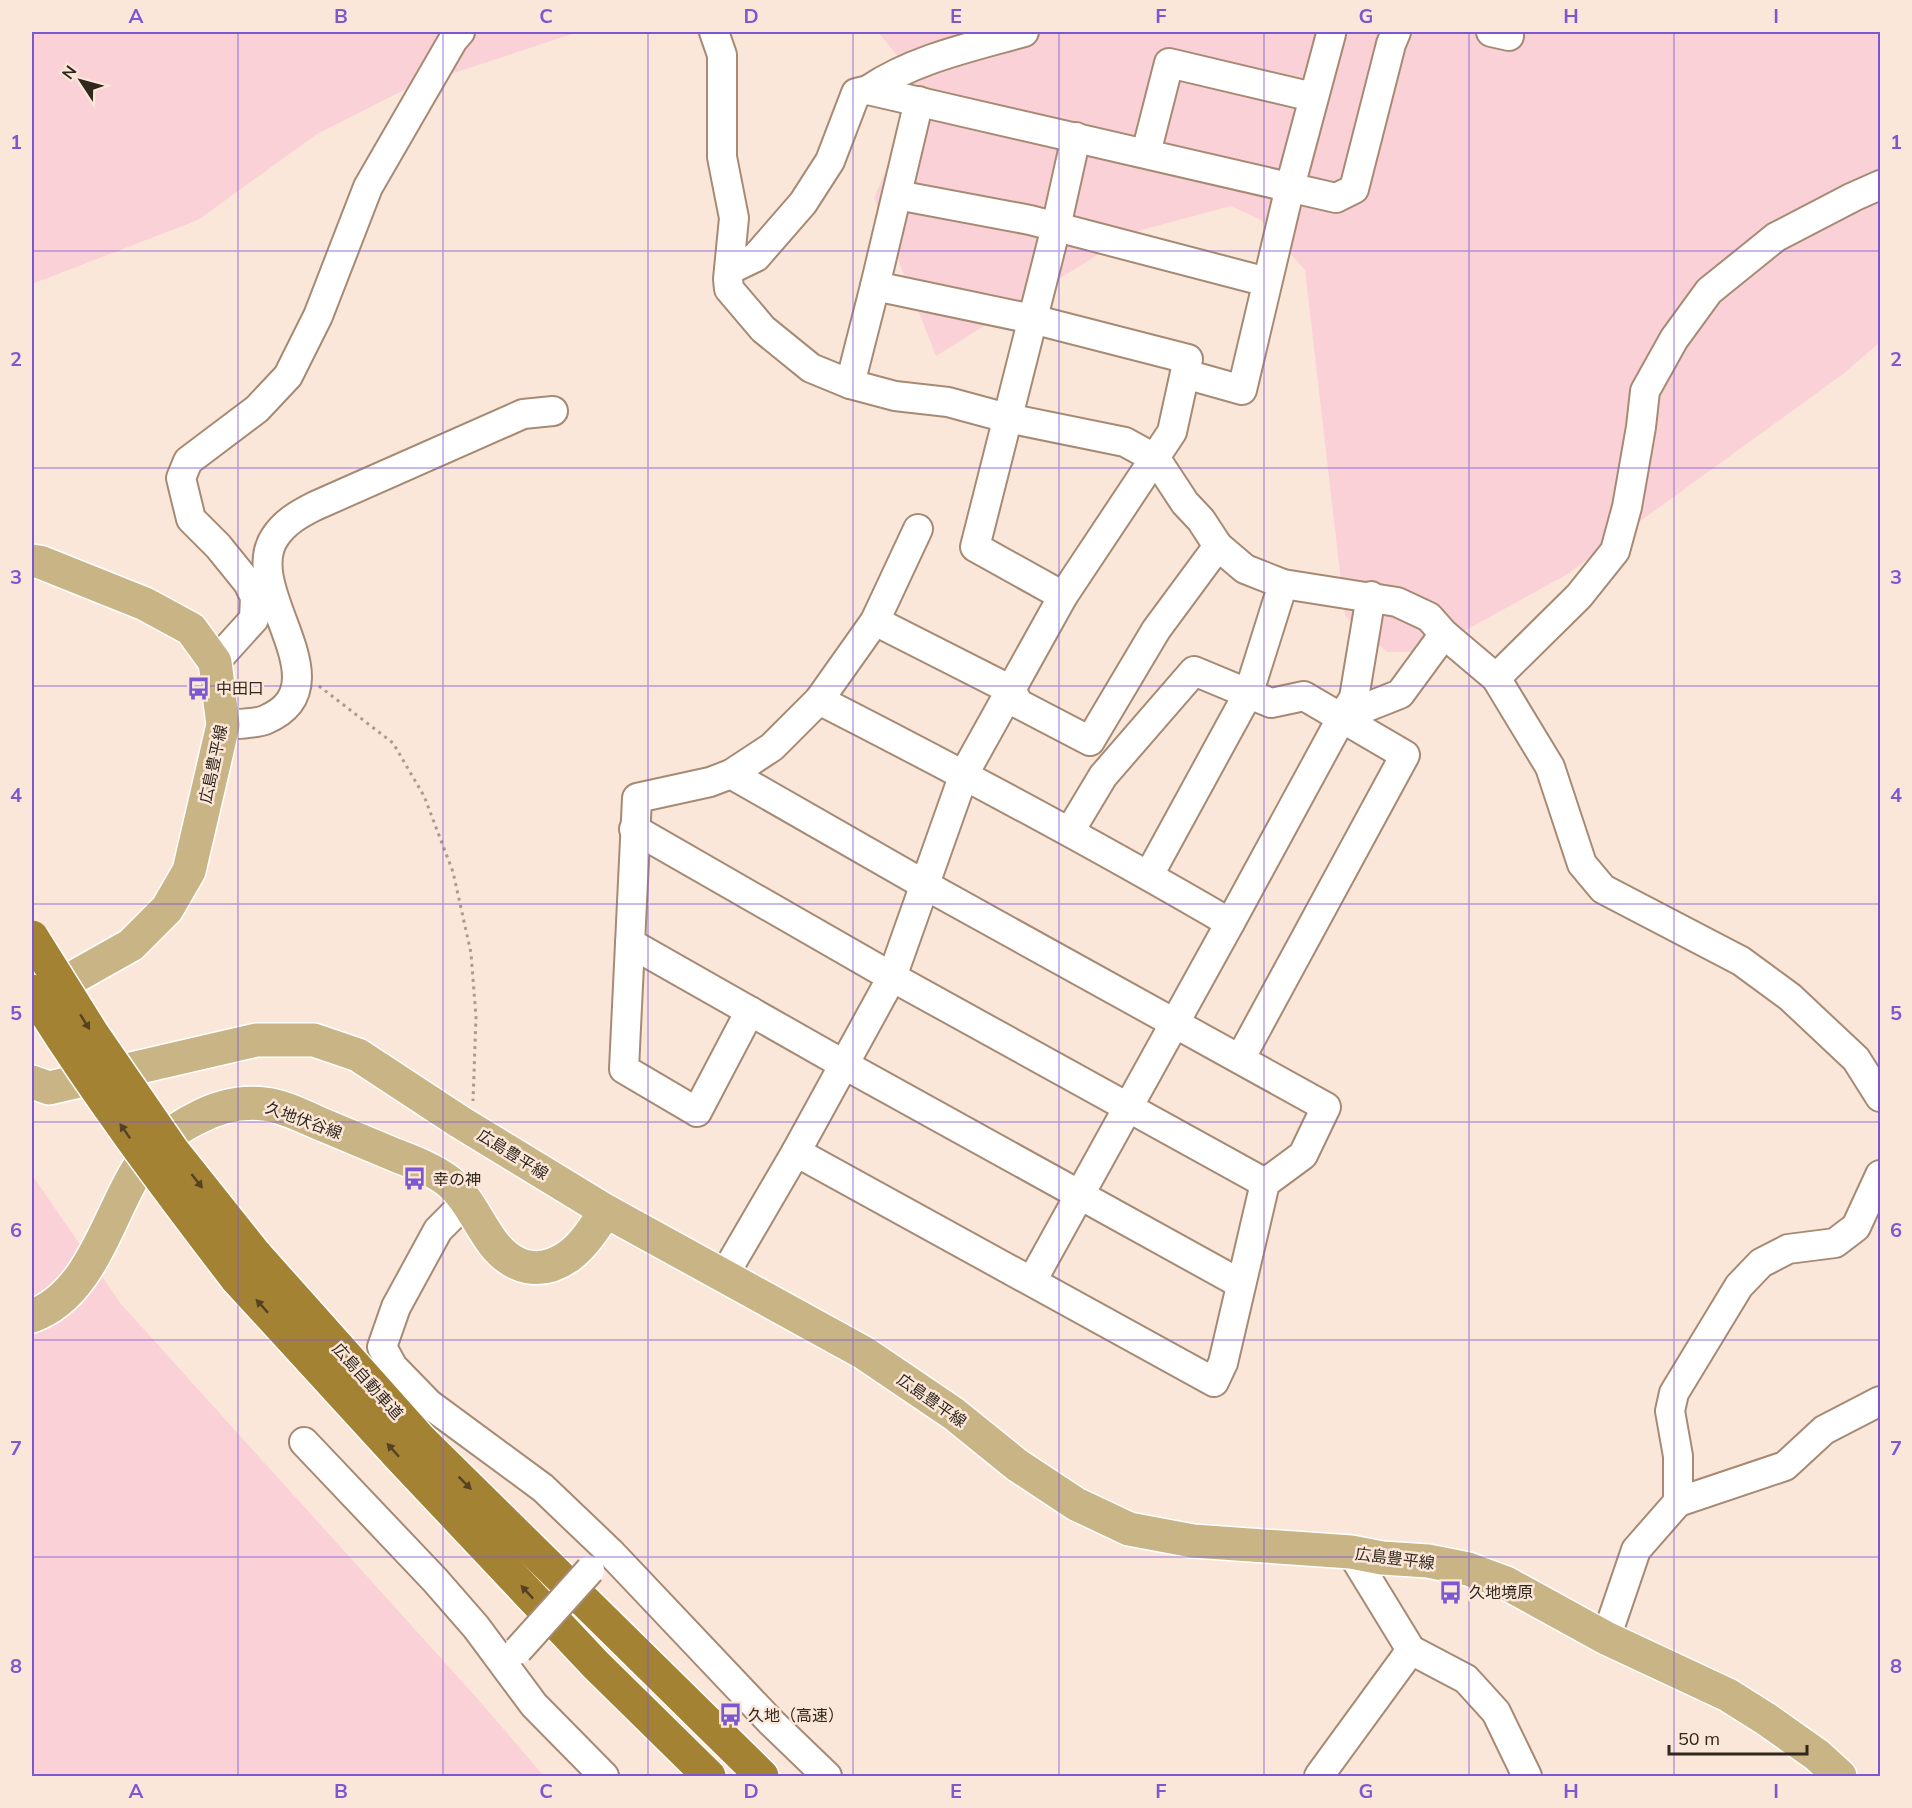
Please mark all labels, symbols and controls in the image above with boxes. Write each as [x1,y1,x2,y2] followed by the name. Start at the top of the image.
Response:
[129,3,144,28] text: A
[334,3,348,28] text: B
[539,3,553,28] text: C
[743,3,759,28] text: D
[950,3,962,28] text: E
[1155,3,1167,28] text: F
[1359,3,1373,28] text: G
[1563,3,1579,28] text: H
[1773,3,1779,28] text: I
[51,51,111,111] north arrow
[57,61,81,83] text: N
[10,129,22,154] text: 1
[1890,129,1902,154] text: 1
[10,346,22,371] text: 2
[1890,346,1902,371] text: 2
[10,564,22,589] text: 3
[1890,564,1902,589] text: 3
[185,675,211,701] bus stop icon: 中田口
[216,678,264,698] place label: 中田口
[195,723,231,805] street label: 広島豊平線
[10,782,22,807] text: 4
[1890,782,1902,807] text: 4
[10,1000,22,1025] text: 5
[1890,1000,1902,1025] text: 5
[79,1014,90,1030] one-way arrow
[263,1097,345,1143] street label: 久地伏谷線
[119,1123,131,1139] one-way arrow
[474,1124,552,1184] street label: 広島豊平線
[402,1166,428,1192] bus stop icon: 幸の神
[433,1169,481,1189] place label: 幸の神
[191,1173,204,1189] one-way arrow
[10,1217,22,1242] text: 6
[1890,1217,1902,1242] text: 6
[256,1299,269,1314] one-way arrow
[328,1339,408,1423] street label: 広島自動車道
[893,1369,971,1431] street label: 広島豊平線
[10,1435,22,1460] text: 7
[1890,1435,1902,1460] text: 7
[387,1443,400,1458] one-way arrow
[457,1476,471,1490] one-way arrow
[1354,1543,1436,1573] street label: 広島豊平線
[1438,1579,1464,1605] bus stop icon: 久地境原
[1469,1582,1533,1602] place label: 久地境原
[520,1585,534,1600] one-way arrow
[10,1653,22,1678] text: 8
[1890,1653,1902,1678] text: 8
[717,1702,743,1728] bus stop icon: 久地（高速）
[748,1705,844,1725] place label: 久地（高速）
[1669,1718,1807,1756] scale bar
[1678,1727,1720,1750] text: 50 m
[129,1778,144,1803] text: A
[334,1778,348,1803] text: B
[539,1778,553,1803] text: C
[743,1778,759,1803] text: D
[950,1778,962,1803] text: E
[1155,1778,1167,1803] text: F
[1359,1778,1373,1803] text: G
[1563,1778,1579,1803] text: H
[1773,1778,1779,1803] text: I

